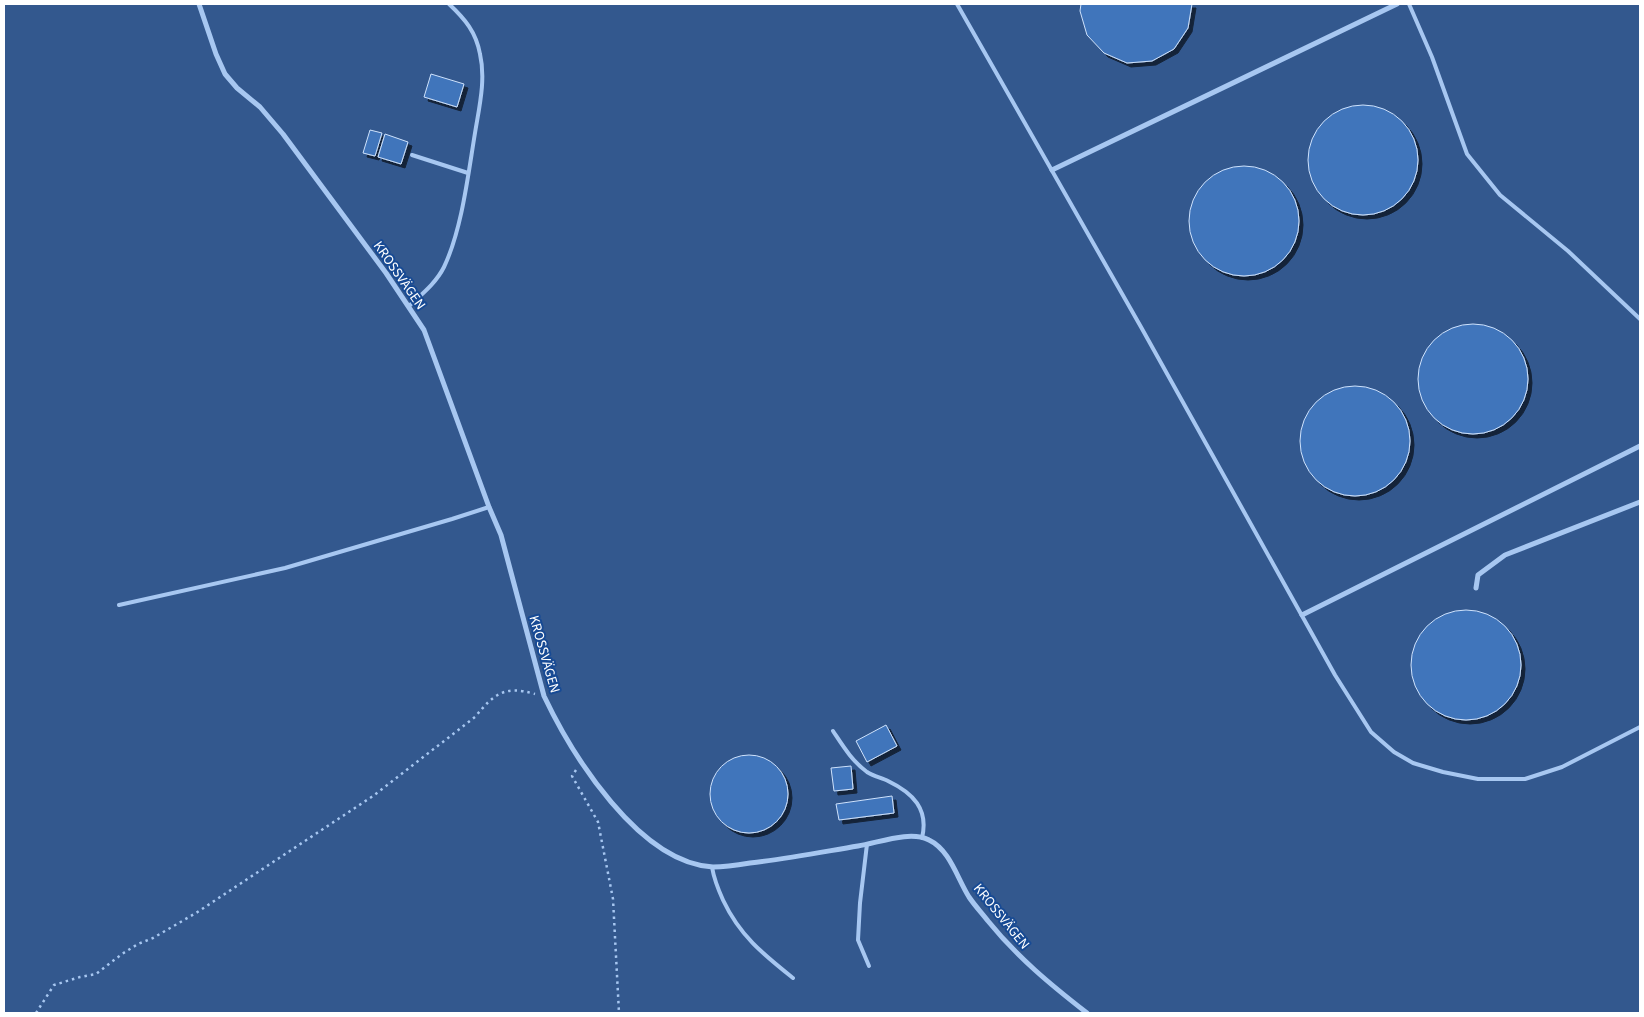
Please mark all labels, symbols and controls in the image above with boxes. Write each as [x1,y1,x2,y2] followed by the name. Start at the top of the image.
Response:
[368,237,430,314] street label: KROSSVÄGEN
[523,613,565,695] street label: KROSSVÄGEN
[968,879,1034,954] street label: KROSSVÄGEN

